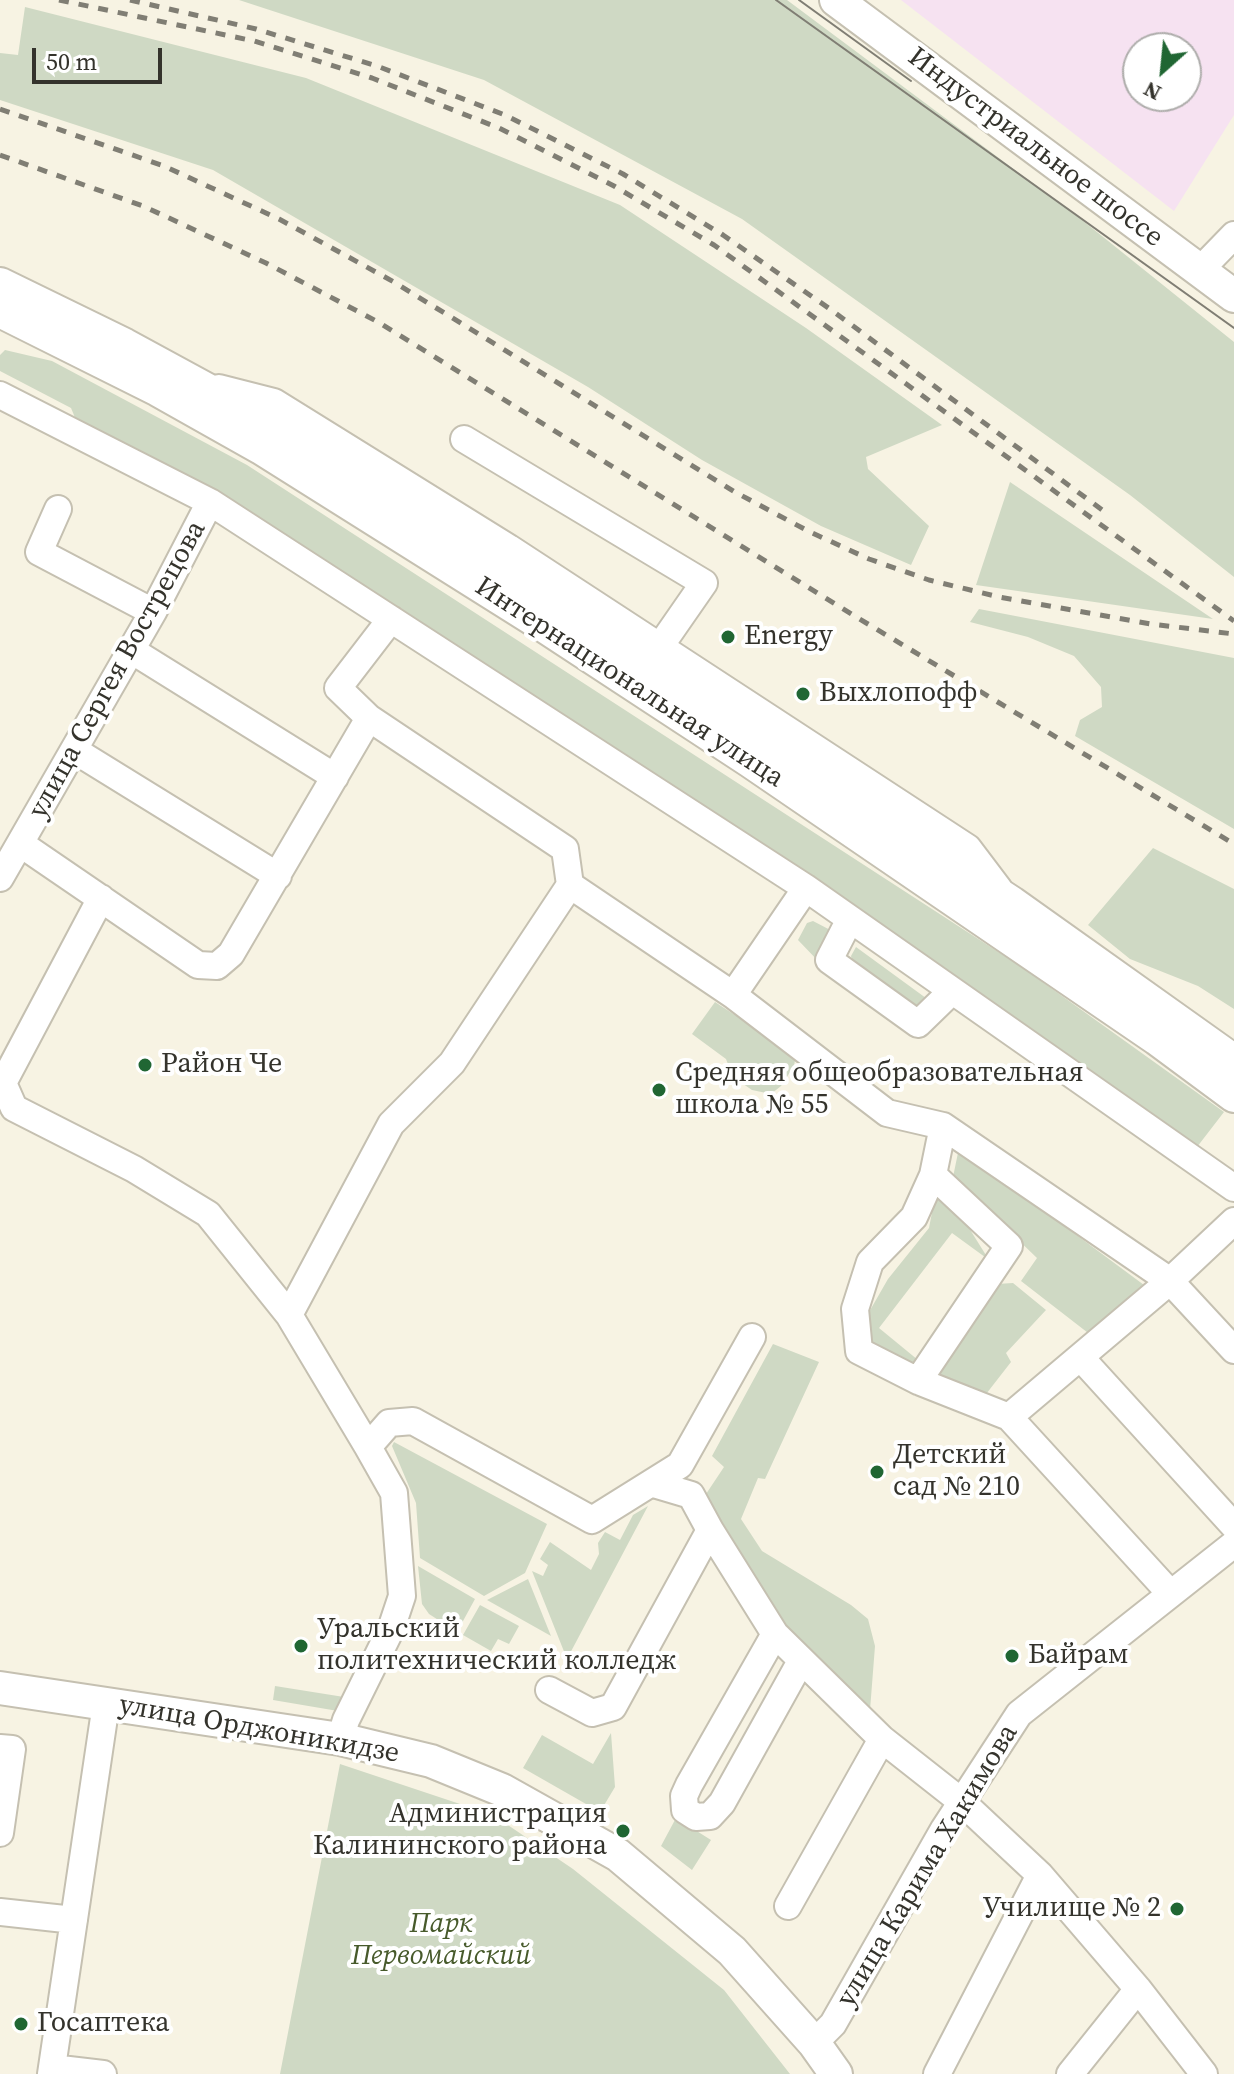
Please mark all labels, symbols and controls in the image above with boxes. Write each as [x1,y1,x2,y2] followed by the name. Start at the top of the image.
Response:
[36,32,166,82] scale bar
[1122,32,1202,112] north arrow
[901,41,1169,255] street label: Индустриальное шоссе
[46,45,97,78] text: 50 m
[1138,75,1166,109] text: N
[22,515,214,825] street label: улица Сергея Вострецова
[468,570,790,796] street label: Интернациональная улица
[744,620,833,654] place label: Energy
[719,628,737,646] marker: Energy
[819,677,977,711] place label: Выхлопофф
[794,685,812,703] marker: Выхлопофф
[161,1048,282,1082] place label: Район Че
[136,1056,154,1074] marker: Район Че
[675,1057,1084,1123] place label: Средняя общеобразовательная школа № 55
[650,1081,668,1099] marker: Средняя общеобразовательная школа № 55
[893,1439,1020,1505] place label: Детский сад № 210
[868,1463,886,1481] marker: Детский сад № 210
[317,1613,676,1679] place label: Уральский политехнический колледж
[292,1637,310,1655] marker: Уральский политехнический колледж
[1028,1639,1128,1673] place label: Байрам
[1003,1647,1021,1665] marker: Байрам
[116,1689,402,1771] street label: улица Орджоникидзе
[830,1719,1026,2013] street label: улица Карима Хакимова
[313,1798,607,1864] place label: Администрация Калининского района
[614,1822,632,1840] marker: Администрация Калининского района
[983,1892,1161,1926] place label: Училище № 2
[1168,1900,1186,1918] marker: Училище № 2
[351,1908,531,1974] park label: Парк Первомайский
[37,2007,170,2041] place label: Госаптека
[12,2015,30,2033] marker: Госаптека

